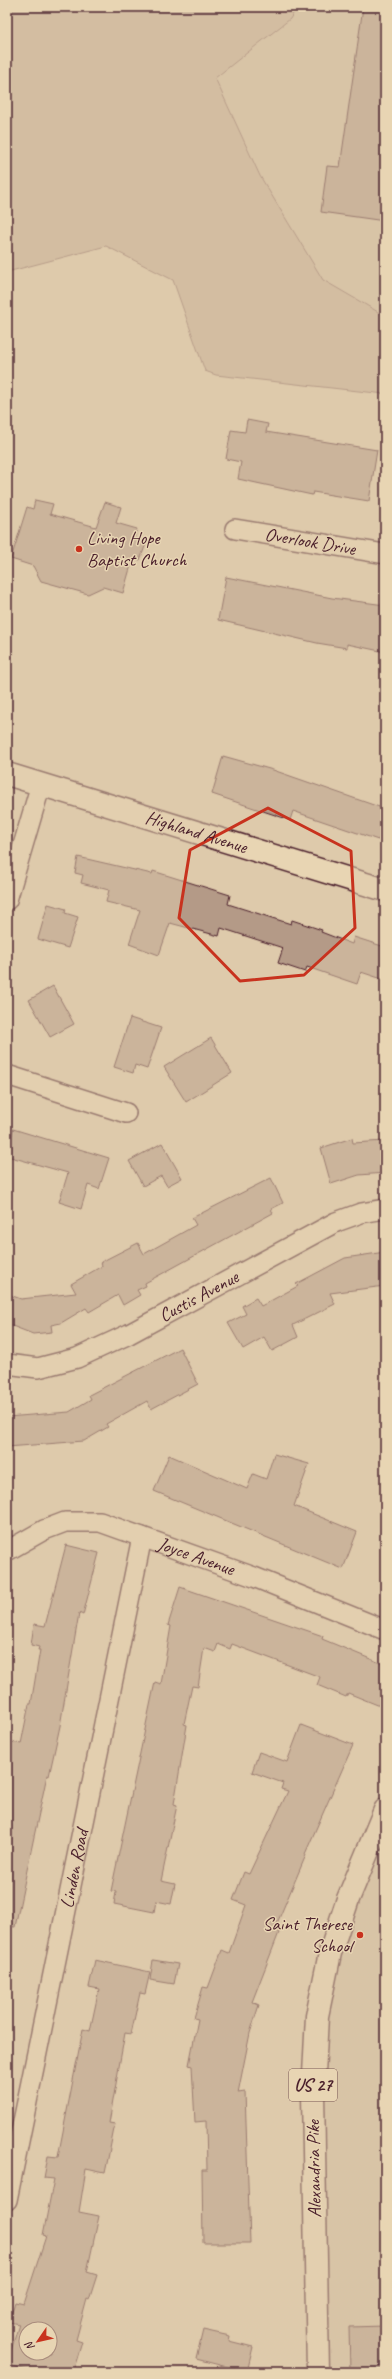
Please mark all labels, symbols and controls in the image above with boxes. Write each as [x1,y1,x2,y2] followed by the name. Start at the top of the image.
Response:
[263,522,359,561] street label: Overlook Drive
[87,526,188,572] place label: Living Hope Baptist Church
[74,544,84,554] marker: Living Hope Baptist Church
[143,805,252,859] street label: Highland Avenue
[155,1264,244,1328] street label: Custis Avenue
[154,1531,239,1582] street label: Joyce Avenue
[55,1824,95,1910] street label: Linden Road
[262,1912,356,1958] place label: Saint Therese School
[355,1930,365,1940] marker: Saint Therese School
[289,2069,337,2101] road number: US 27
[301,2118,327,2218] street label: Alexandria Pike
[18,2321,58,2361] north arrow
[21,2338,37,2353] text: N

